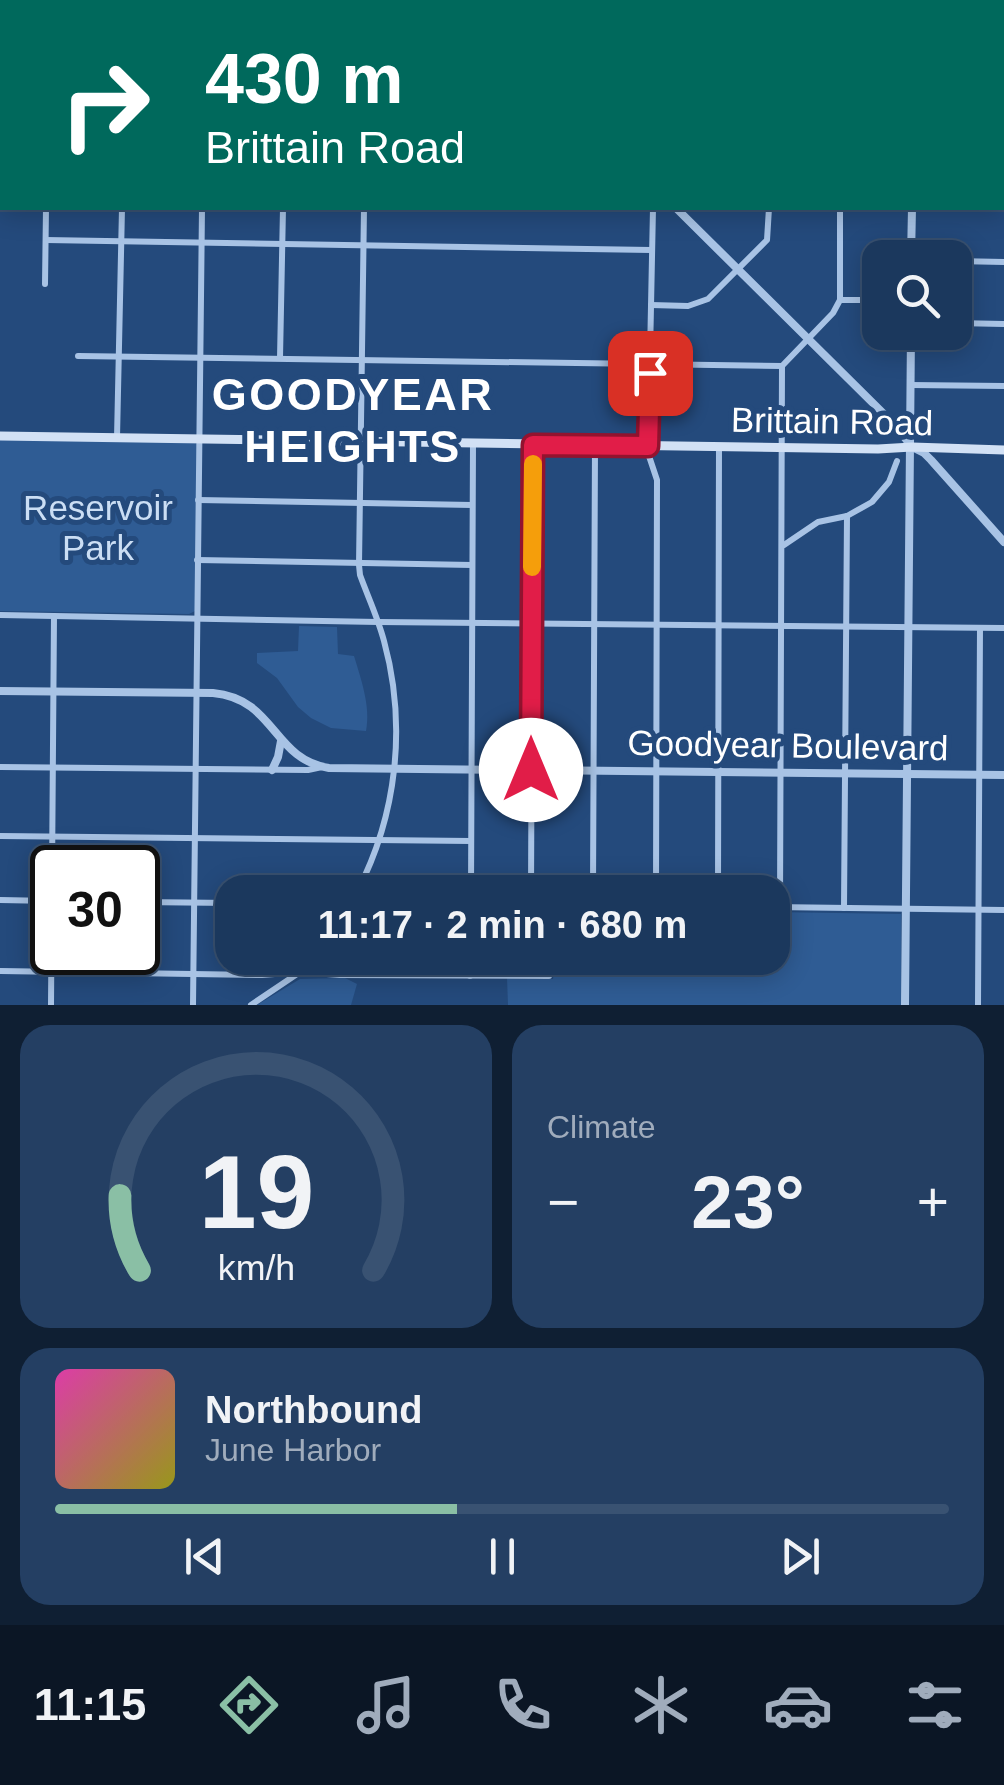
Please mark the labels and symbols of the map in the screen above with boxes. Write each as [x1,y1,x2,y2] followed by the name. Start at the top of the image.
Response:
[608,331,693,416] pin
[212,369,494,472] district label: GOODYEAR HEIGHTS
[731,400,933,442] street label: Brittain Road
[23,488,173,567] park label: Reservoir Park
[479,718,583,822] position arrow
[627,723,949,767] street label: Goodyear Boulevard
[30,845,160,975] speed limit sign: 30

